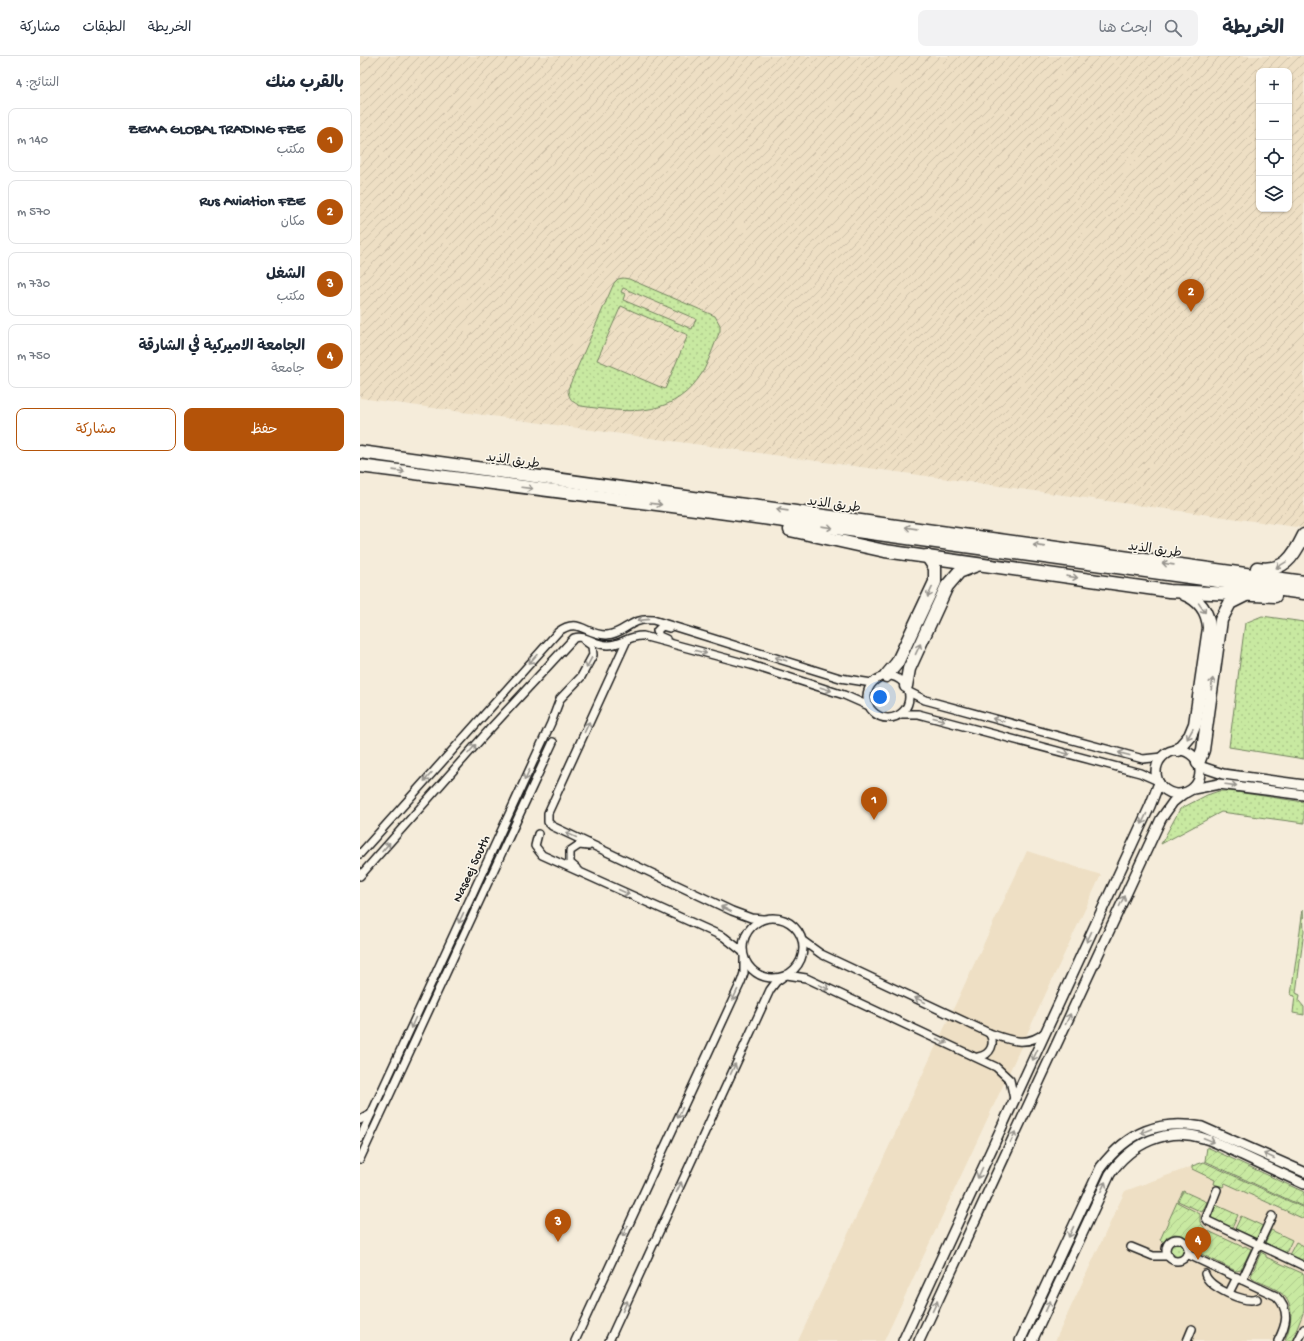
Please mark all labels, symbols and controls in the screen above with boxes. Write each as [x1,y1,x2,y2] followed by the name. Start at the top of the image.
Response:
[918,10,1198,46] search box
[1162,17,1184,39] icon: search
[1222,18,1284,41] text: الخريطة
[20,20,60,37] text: مشاركة
[82,20,126,37] text: الطبقات
[148,20,191,37] text: الخريطة
[1098,20,1152,38] text: ابحث هنا
[1256,68,1292,212] map controls
[1256,68,1292,104] button: +
[265,74,344,94] text: بالقرب منك
[16,76,59,91] text: النتائج: 4
[1256,104,1292,140] button: −
[128,121,305,139] text: ZEMA GLOBAL TRADING FZE
[17,133,48,148] text: 140 m
[327,133,333,148] text: 1
[1256,140,1292,176] button: locate
[277,143,305,158] text: مكتب
[1256,176,1292,212] button: layers
[199,193,305,211] text: Rus Aviation FZE
[17,205,50,220] text: 570 m
[327,205,333,220] text: 2
[281,215,305,230] text: مكان
[266,266,305,284] text: الشغل
[17,277,50,292] text: 730 m
[327,277,333,292] text: 3
[1178,279,1204,312] pin: 2
[277,290,305,305] text: مكتب
[138,338,305,356] text: الجامعة الاميركية في الشارقة
[17,349,50,364] text: 750 m
[327,349,333,364] text: 4
[271,362,305,377] text: جامعة
[16,408,176,451] button: مشاركة
[184,408,344,451] button: حفظ
[485,450,541,473] street label: طريق الذيد
[392,467,405,475] one-way arrow
[521,484,534,492] one-way arrow
[806,494,862,517] street label: طريق الذيد
[650,500,663,508] one-way arrow
[776,506,789,514] one-way arrow
[820,523,833,531] one-way arrow
[905,524,918,532] one-way arrow
[1127,539,1183,562] street label: طريق الذيد
[1033,542,1046,550] one-way arrow
[1162,560,1175,568] one-way arrow
[1275,562,1287,570] one-way arrow
[1065,573,1078,581] one-way arrow
[926,585,934,597] one-way arrow
[1198,602,1206,613] one-way arrow
[637,616,650,624] one-way arrow
[915,644,922,656] one-way arrow
[694,649,707,656] one-way arrow
[529,654,538,664] one-way arrow
[775,655,788,662] one-way arrow
[585,657,592,669] one-way arrow
[1208,678,1216,691] one-way arrow
[819,686,832,693] one-way arrow
[870,687,890,707] your location
[932,716,945,723] one-way arrow
[992,716,1005,723] one-way arrow
[584,722,591,734] one-way arrow
[1186,728,1194,740] one-way arrow
[467,744,476,755] one-way arrow
[1117,749,1130,757] one-way arrow
[1058,750,1071,757] one-way arrow
[523,769,530,781] one-way arrow
[424,772,433,782] one-way arrow
[1224,781,1237,789] one-way arrow
[861,787,887,820] pin: 1
[1140,813,1147,825] one-way arrow
[565,831,577,838] one-way arrow
[450,833,494,905] street label: Naseej South
[381,841,390,852] one-way arrow
[617,889,629,896] one-way arrow
[1119,895,1127,907] one-way arrow
[721,904,733,912] one-way arrow
[457,912,464,924] one-way arrow
[1085,931,1092,943] one-way arrow
[818,984,830,991] one-way arrow
[731,989,738,1001] one-way arrow
[914,996,926,1003] one-way arrow
[1065,1013,1072,1025] one-way arrow
[409,1017,416,1029] one-way arrow
[936,1038,948,1045] one-way arrow
[1031,1049,1038,1061] one-way arrow
[730,1064,737,1076] one-way arrow
[676,1107,683,1119] one-way arrow
[1140,1127,1152,1135] one-way arrow
[1010,1131,1017,1143] one-way arrow
[1203,1137,1215,1145] one-way arrow
[1263,1152,1275,1159] one-way arrow
[976,1167,983,1179] one-way arrow
[676,1182,683,1194] one-way arrow
[1100,1182,1107,1194] one-way arrow
[545,1209,571,1242] pin: 3
[621,1225,628,1237] one-way arrow
[1067,1225,1074,1237] one-way arrow
[1185,1227,1211,1260] pin: 4
[622,1300,629,1312] one-way arrow
[932,1300,939,1312] one-way arrow
[1045,1300,1053,1312] one-way arrow

